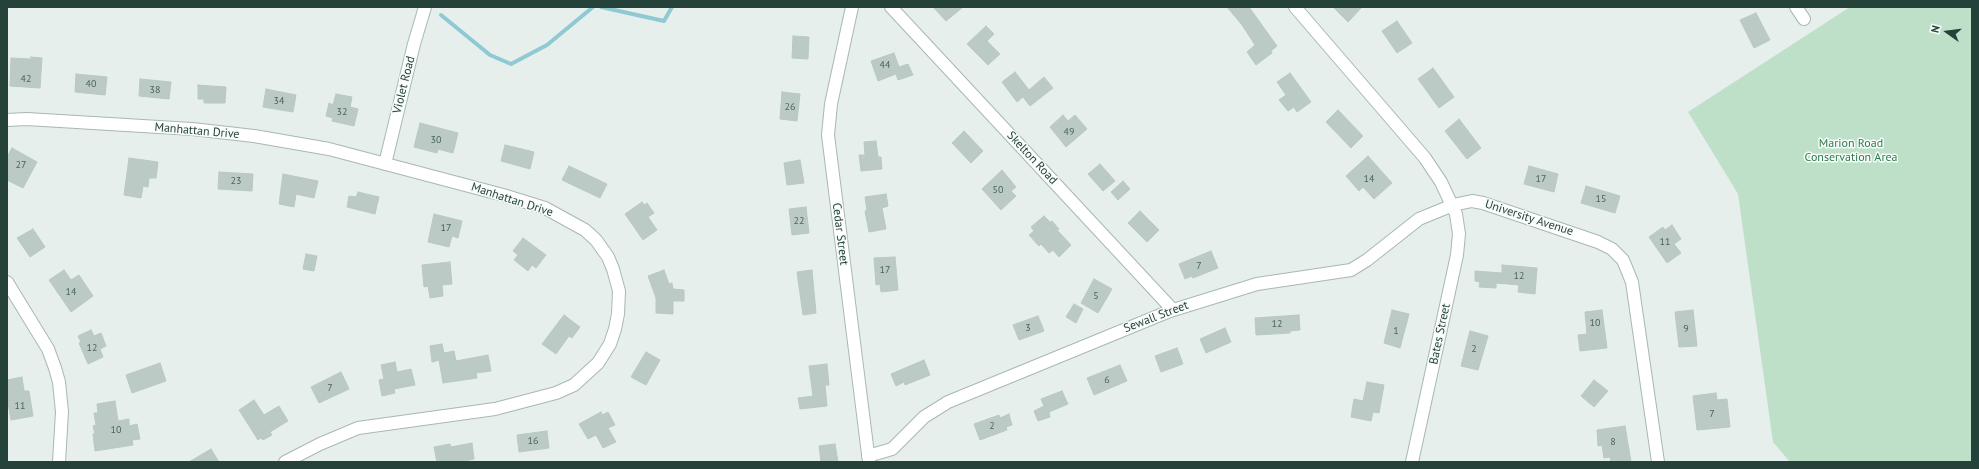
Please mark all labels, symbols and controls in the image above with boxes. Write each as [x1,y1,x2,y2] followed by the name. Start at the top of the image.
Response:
[1927,12,1967,52] north arrow
[1928,24,1943,34] text: N
[390,55,418,115] street label: Violet Road
[880,59,890,71] house number: 44
[21,73,31,85] house number: 42
[86,78,96,90] house number: 40
[150,84,160,96] house number: 38
[274,95,284,107] house number: 34
[785,101,795,113] house number: 26
[337,106,347,118] house number: 32
[154,120,240,142] street label: Manhattan Drive
[1064,126,1074,138] house number: 49
[1004,129,1060,187] street label: Skelton Road
[431,134,441,146] house number: 30
[1804,137,1898,165] park label: Marion Road Conservation Area
[16,159,26,171] house number: 27
[1364,173,1374,185] house number: 14
[1536,173,1546,185] house number: 17
[231,175,241,187] house number: 23
[469,180,555,220] street label: Manhattan Drive
[993,184,1003,196] house number: 50
[1596,193,1606,205] house number: 15
[1483,197,1575,239] street label: University Avenue
[829,202,851,266] street label: Cedar Street
[794,215,804,227] house number: 22
[441,222,451,234] house number: 17
[1660,236,1670,248] house number: 11
[1196,260,1202,272] house number: 7
[880,264,890,276] house number: 17
[1514,270,1524,282] house number: 12
[66,286,76,298] house number: 14
[1093,290,1099,302] house number: 5
[1122,298,1190,336] street label: Sewall Street
[1427,302,1453,366] street label: Bates Street
[1590,317,1600,329] house number: 10
[1272,318,1282,330] house number: 12
[1025,322,1031,334] house number: 3
[1683,323,1689,335] house number: 9
[1393,325,1399,337] house number: 1
[87,342,97,354] house number: 12
[1471,343,1477,355] house number: 2
[1104,374,1110,386] house number: 6
[327,382,333,394] house number: 7
[15,400,25,412] house number: 11
[1709,408,1715,420] house number: 7
[989,420,995,432] house number: 2
[111,424,121,436] house number: 10
[528,435,538,447] house number: 16
[1610,436,1616,448] house number: 8

